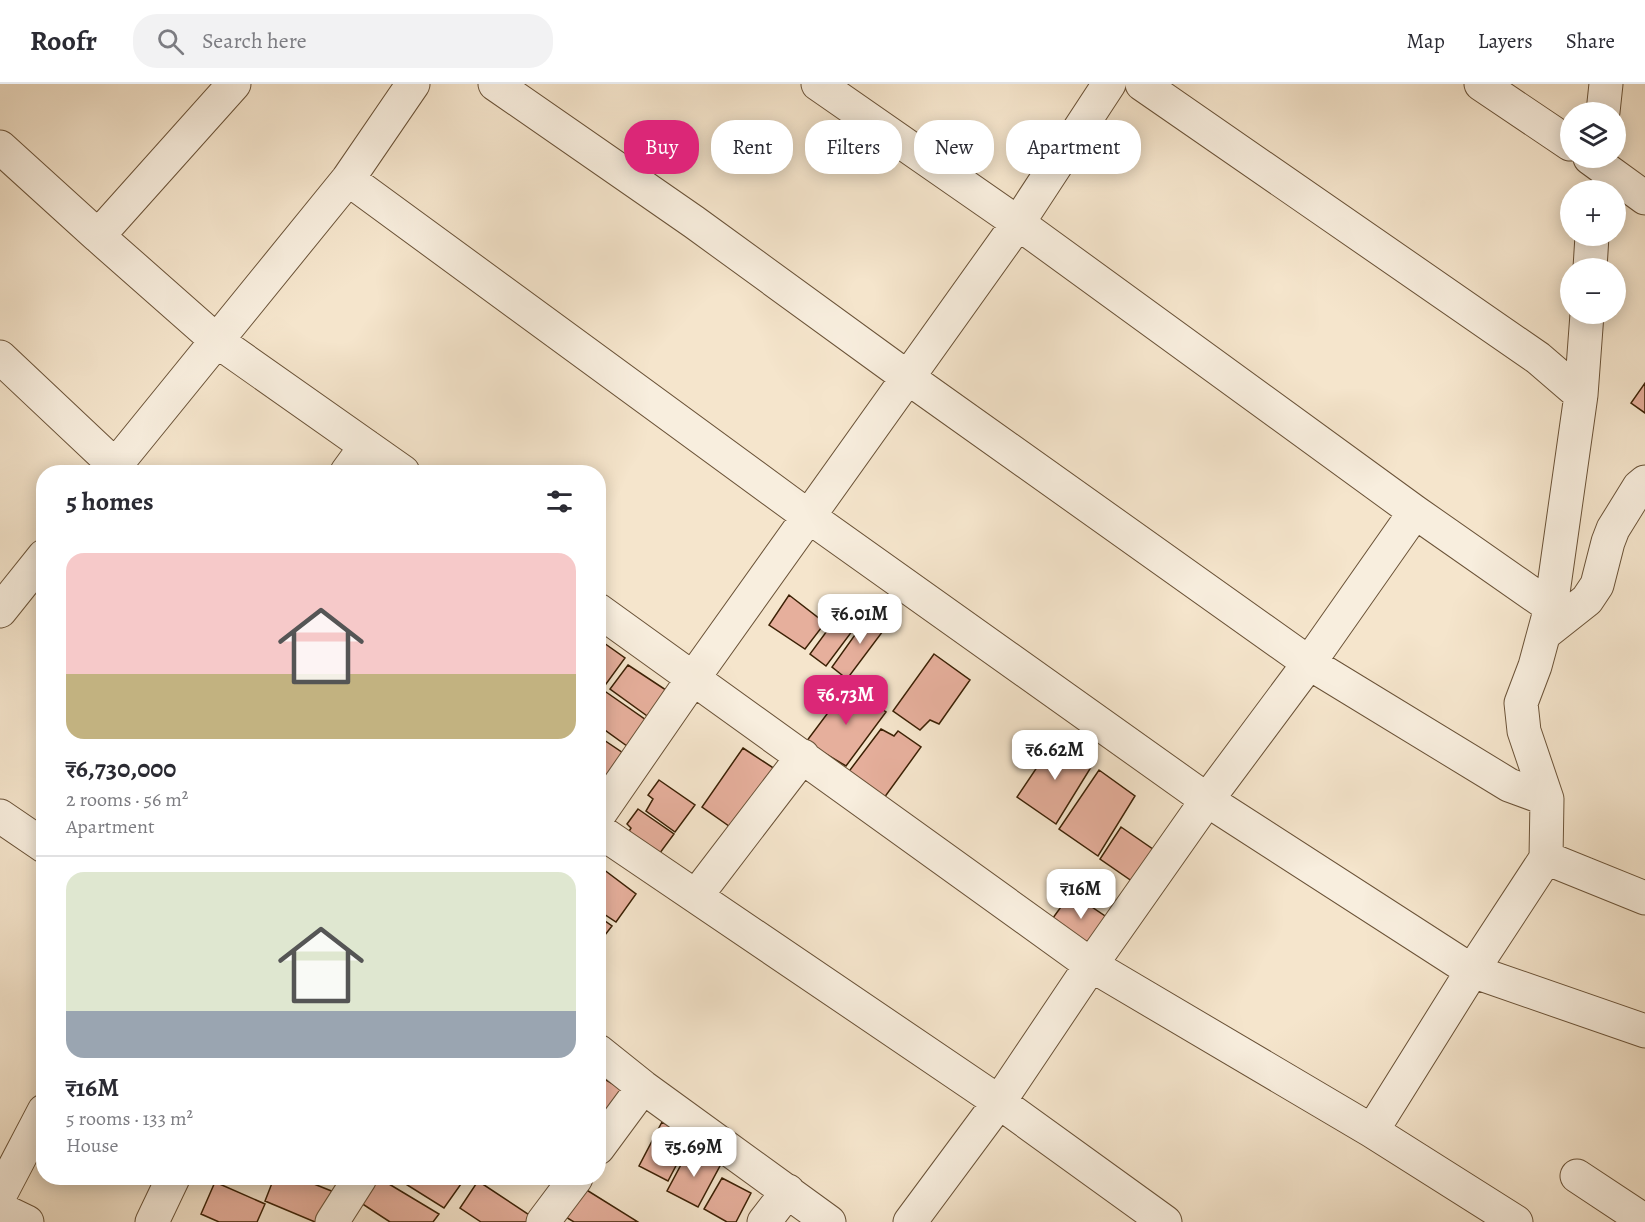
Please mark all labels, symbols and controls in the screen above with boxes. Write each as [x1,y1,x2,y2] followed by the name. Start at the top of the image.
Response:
[133,14,553,68] search box
[30,22,97,60] text: Roofr
[154,25,187,58] icon: search
[202,26,307,56] text: Search here
[1406,27,1445,55] text: Map
[1478,27,1533,55] text: Layers
[1566,27,1615,55] text: Share
[1560,102,1626,324] map controls
[1560,102,1626,168] button: layers
[624,120,699,174] chip: Buy
[711,120,793,174] chip: Rent
[805,120,902,174] chip: Filters
[914,120,994,174] chip: New
[1006,120,1141,174] chip: Apartment
[1560,180,1626,246] button: +
[1560,258,1626,324] button: −
[66,484,154,519] text: 5 homes
[543,485,576,518] icon: filters
[267,592,375,700] icon: home
[811,594,909,645] pin: ₹6.01M
[832,600,888,627] text: ₹6.01M
[797,675,895,726] pin: ₹6.73M
[818,681,874,708] text: ₹6.73M
[1006,730,1104,781] pin: ₹6.62M
[1026,736,1084,763] text: ₹6.62M
[66,751,176,786] text: ₹6,730,000
[66,786,188,813] text: 2 rooms · 56 m²
[66,813,155,840] text: Apartment
[1045,869,1117,920] pin: ₹16M
[1061,875,1101,902] text: ₹16M
[267,911,375,1019] icon: home
[66,1070,119,1105] text: ₹16M
[66,1105,193,1132] text: 5 rooms · 133 m²
[645,1127,743,1178] pin: ₹5.69M
[66,1132,118,1159] text: House
[666,1133,722,1160] text: ₹5.69M

